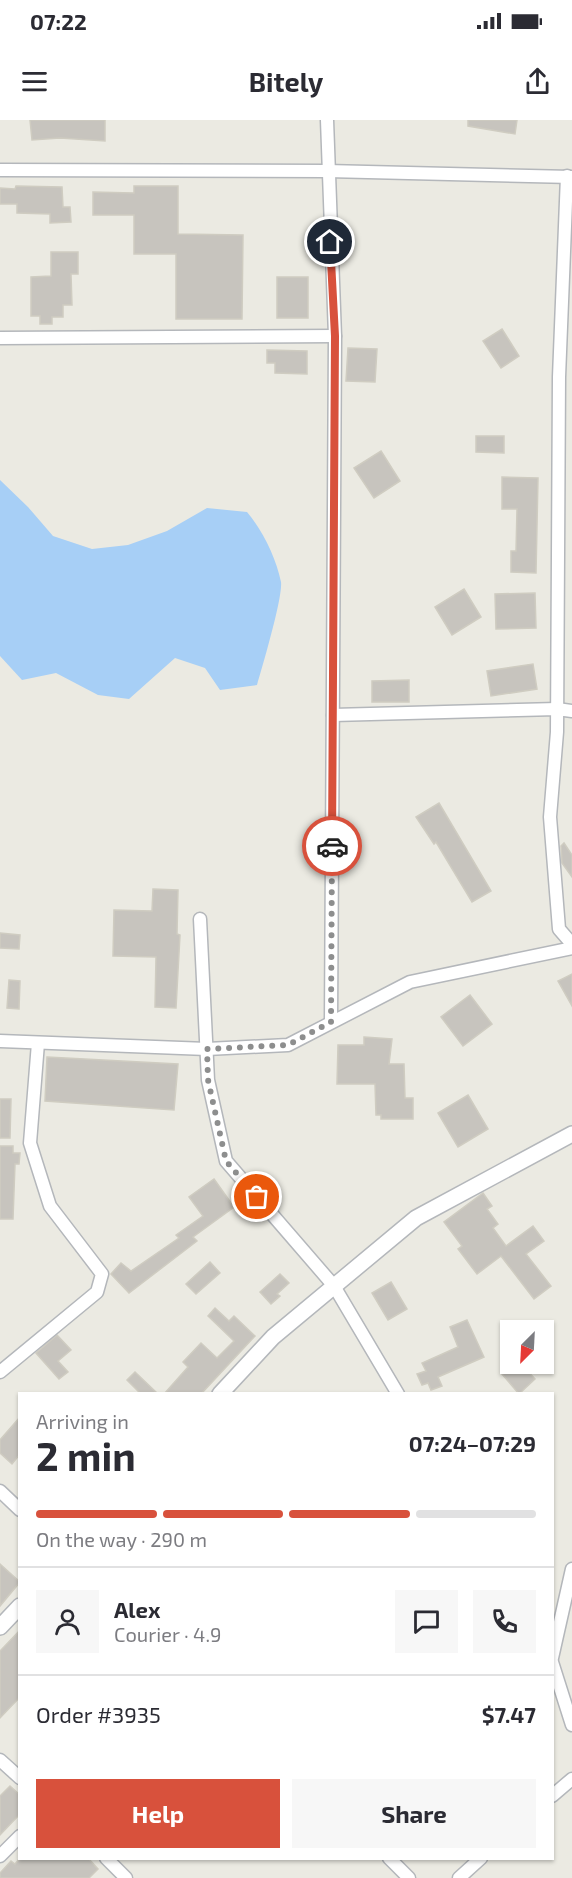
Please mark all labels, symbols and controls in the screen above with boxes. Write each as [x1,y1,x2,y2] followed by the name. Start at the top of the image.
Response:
[30,8,87,34] text: 07:22
[18,65,51,98] icon: menu
[249,65,323,97] text: Bitely
[521,65,554,98] icon: share
[304,216,355,267] pin
[313,225,346,258] icon: home
[302,816,362,876] courier
[316,830,349,863] icon: car
[231,1171,282,1222] pin
[240,1180,273,1213] icon: bag
[500,1320,554,1374] north arrow
[500,1320,554,1374] map controls
[36,1409,129,1433] text: Arriving in
[409,1430,536,1456] text: 07:24–07:29
[36,1432,136,1479] text: 2 min
[36,1527,207,1551] text: On the way · 290 m
[36,1590,99,1653] button: person
[395,1590,458,1653] button: chat
[473,1590,536,1653] button: phone
[114,1596,160,1622] text: Alex
[114,1622,221,1646] text: Courier · 4.9
[36,1701,161,1727] text: Order #3935
[482,1701,536,1727] text: $7.47
[36,1779,280,1848] button: Help
[292,1779,536,1848] button: Share

